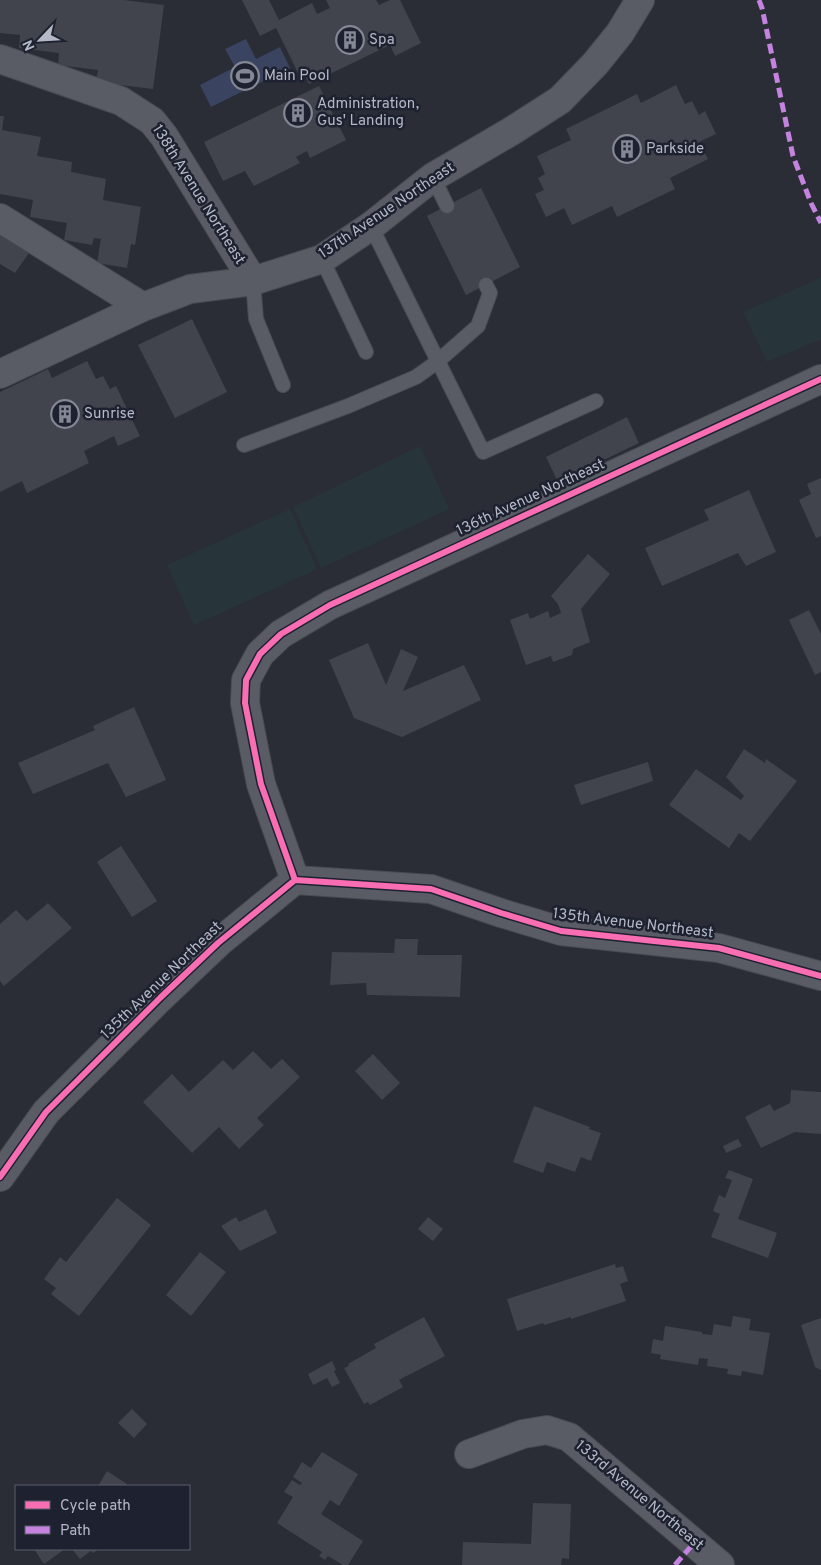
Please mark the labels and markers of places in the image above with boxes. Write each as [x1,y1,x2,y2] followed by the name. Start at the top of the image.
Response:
[335,25,365,55] building icon: Spa
[369,31,395,50] place label: Spa
[230,61,260,91] sports icon: Main Pool
[264,67,330,86] place label: Main Pool
[317,95,419,131] place label: Administration, Gus' Landing
[283,98,313,128] building icon: Administration, Gus' Landing
[612,134,642,164] building icon: Parkside
[646,140,704,159] place label: Parkside
[50,399,80,429] building icon: Sunrise
[84,405,135,424] place label: Sunrise

